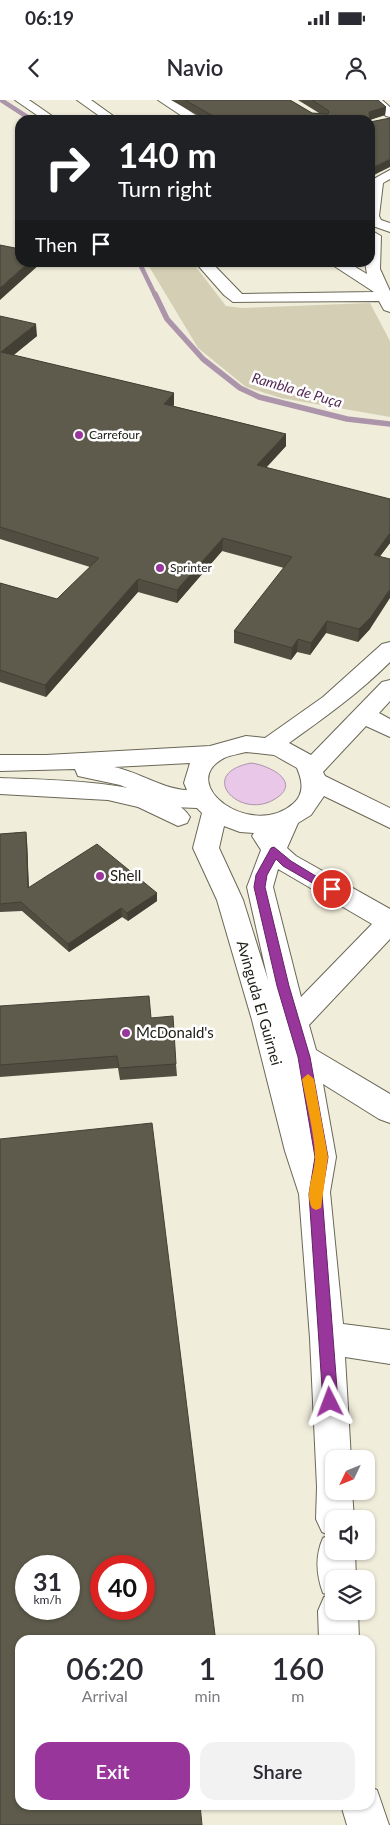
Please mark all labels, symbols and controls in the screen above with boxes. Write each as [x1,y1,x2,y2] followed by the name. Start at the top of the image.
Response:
[25,6,74,29] text: 06:19
[20,54,48,82] icon: back
[167,54,223,81] text: Navio
[342,54,370,82] icon: person
[118,133,217,175] text: 140 m
[35,135,100,200] icon: right
[118,175,212,202] text: Turn right
[87,230,115,258] icon: arrive
[35,233,77,256] text: Then
[250,369,344,411] water label: Rambla de Puça
[89,427,140,442] place label: Carrefour
[73,429,85,441] marker: Carrefour
[170,560,213,575] place label: Sprinter
[154,562,166,574] marker: Sprinter
[110,866,141,884] place label: Shell
[311,868,353,910] pin
[94,870,106,882] marker: Shell
[318,875,346,903] icon: arrive
[233,938,286,1067] street label: Avinguda El Guirnei
[136,1023,214,1041] place label: McDonald's
[120,1027,132,1039] marker: McDonald's
[303,1375,355,1427] position arrow
[325,1450,375,1500] north arrow
[325,1450,375,1620] map controls
[325,1510,375,1560] button: sound
[90,1555,155,1620] speed limit sign: 40
[33,1566,62,1596] text: 31
[325,1570,375,1620] button: layers
[33,1592,62,1607] text: km/h
[66,1650,143,1686] text: 06:20
[199,1650,216,1686] text: 1
[272,1650,324,1686] text: 160
[82,1686,128,1705] text: Arrival
[195,1686,220,1705] text: min
[291,1686,304,1705] text: m
[35,1742,190,1800] button: Exit
[200,1742,355,1800] button: Share

